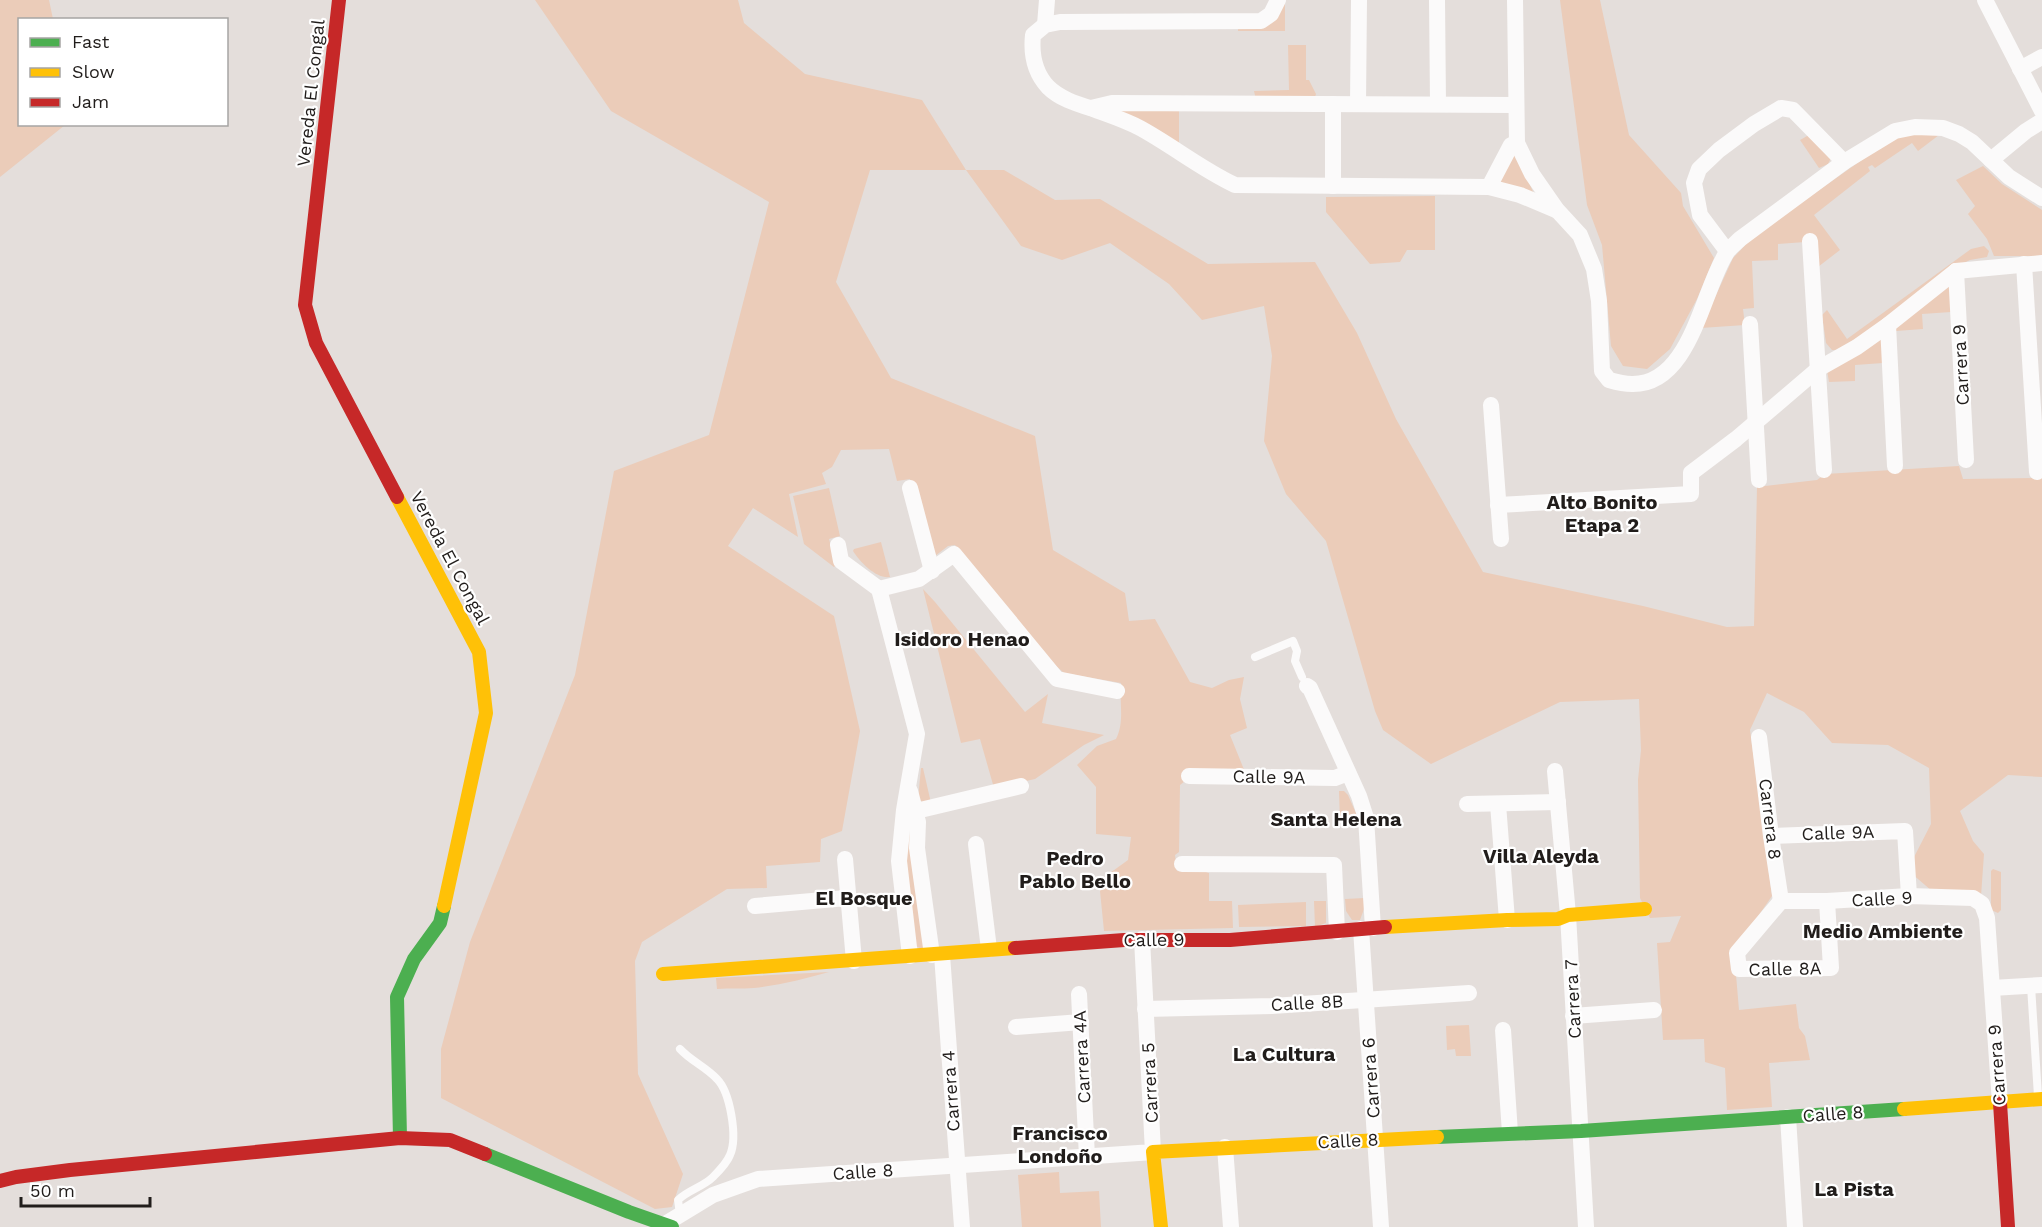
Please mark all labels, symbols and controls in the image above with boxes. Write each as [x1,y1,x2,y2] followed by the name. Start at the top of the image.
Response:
[18,18,228,126] legend
[292,18,329,168] street label: Vereda El Congal
[72,31,110,52] text: Fast
[72,61,115,82] text: Slow
[72,91,109,112] text: Jam
[1948,324,1973,406] street label: Carrera 9
[406,488,495,628] street label: Vereda El Congal
[1547,490,1657,537] district label: Alto Bonito Etapa 2
[894,627,1030,651] district label: Isidoro Henao
[1232,765,1306,788] street label: Calle 9A
[1755,777,1786,861] street label: Carrera 8
[1270,807,1402,831] district label: Santa Helena
[1801,821,1875,844] street label: Calle 9A
[1483,844,1599,868] district label: Villa Aleyda
[1019,846,1131,893] district label: Pedro Pablo Bello
[815,886,913,910] district label: El Bosque
[1851,886,1913,911] street label: Calle 9
[1803,919,1963,943] district label: Medio Ambiente
[1123,928,1185,951] street label: Calle 9
[1748,957,1822,980] street label: Calle 8A
[1560,959,1585,1039] street label: Carrera 7
[1270,990,1344,1015] street label: Calle 8B
[1069,1010,1094,1104] street label: Carrera 4A
[1983,1024,2010,1106] street label: Carrera 9
[1357,1037,1384,1119] street label: Carrera 6
[1137,1042,1162,1124] street label: Carrera 5
[1233,1042,1336,1066] district label: La Cultura
[937,1050,964,1132] street label: Carrera 4
[1802,1101,1864,1126] street label: Calle 8
[1012,1121,1108,1168] district label: Francisco Londoño
[1317,1128,1379,1153] street label: Calle 8
[832,1159,894,1184] street label: Calle 8
[21,1170,150,1208] scale bar
[1814,1177,1894,1201] district label: La Pista
[30,1180,75,1201] text: 50 m

